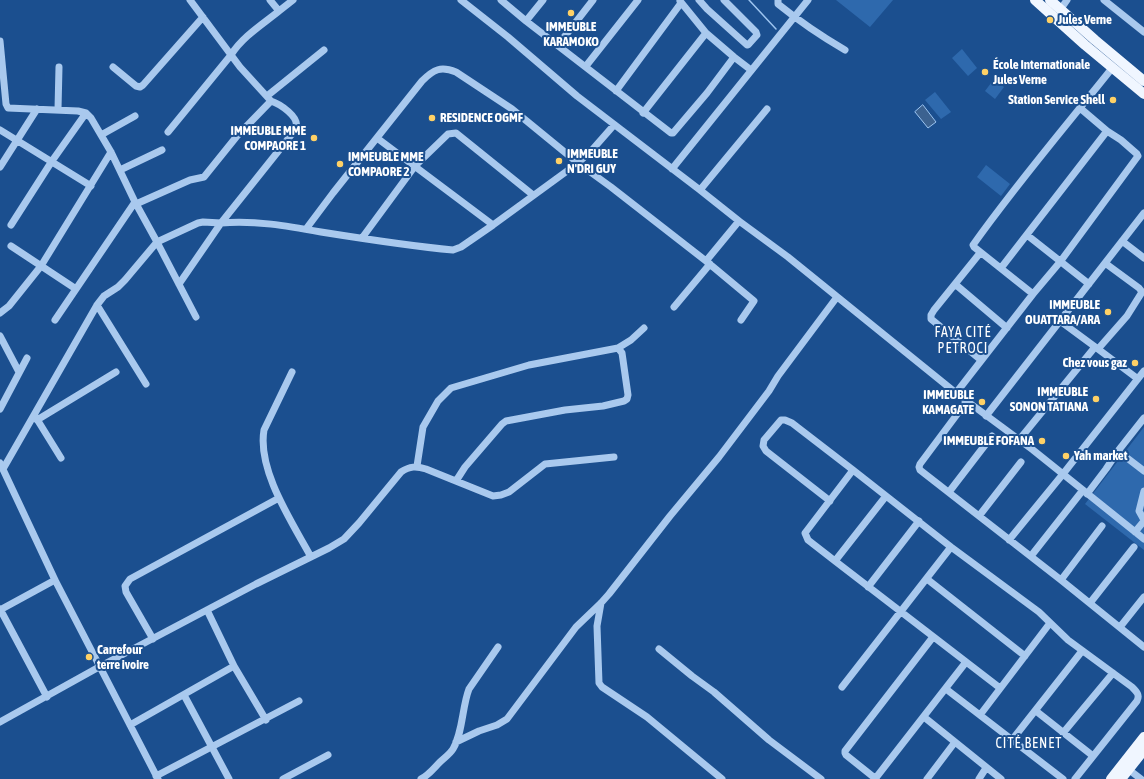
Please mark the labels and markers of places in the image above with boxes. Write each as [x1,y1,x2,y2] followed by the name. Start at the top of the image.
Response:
[566,8,576,18] marker: IMMEUBLE KARAMOKO
[1058,12,1112,28] place label: Jules Verne
[1045,15,1055,25] marker: Jules Verne
[543,19,599,50] place label: IMMEUBLE KARAMOKO
[993,57,1090,88] place label: École Internationale Jules Verne
[980,67,990,77] marker: École Internationale Jules Verne
[1008,92,1105,108] place label: Station Service Shell
[1108,95,1118,105] marker: Station Service Shell
[440,110,523,126] place label: RESIDENCE OGMF
[427,113,437,123] marker: RESIDENCE OGMF
[231,123,306,154] place label: IMMEUBLE MME COMPAORE 1
[309,133,319,143] marker: IMMEUBLE MME COMPAORE 1
[567,146,618,177] place label: IMMEUBLE N'DRI GUY
[348,149,423,180] place label: IMMEUBLE MME COMPAORE 2
[554,156,564,166] marker: IMMEUBLE N'DRI GUY
[335,159,345,169] marker: IMMEUBLE MME COMPAORE 2
[1025,297,1100,328] place label: IMMEUBLE OUATTARA/ARA
[1103,307,1113,317] marker: IMMEUBLE OUATTARA/ARA
[1062,355,1127,371] place label: Chez vous gaz
[1130,358,1140,368] marker: Chez vous gaz
[1010,384,1088,415] place label: IMMEUBLE SONON TATIANA
[922,387,974,418] place label: IMMEUBLE KAMAGATE
[1091,394,1101,404] marker: IMMEUBLE SONON TATIANA
[977,397,987,407] marker: IMMEUBLE KAMAGATE
[943,433,1034,449] place label: IMMEUBLE FOFANA
[1037,436,1047,446] marker: IMMEUBLE FOFANA
[1074,448,1127,464] place label: Yah market
[1061,451,1071,461] marker: Yah market
[97,642,149,673] place label: Carrefour terre ivoire
[84,652,94,662] marker: Carrefour terre ivoire

